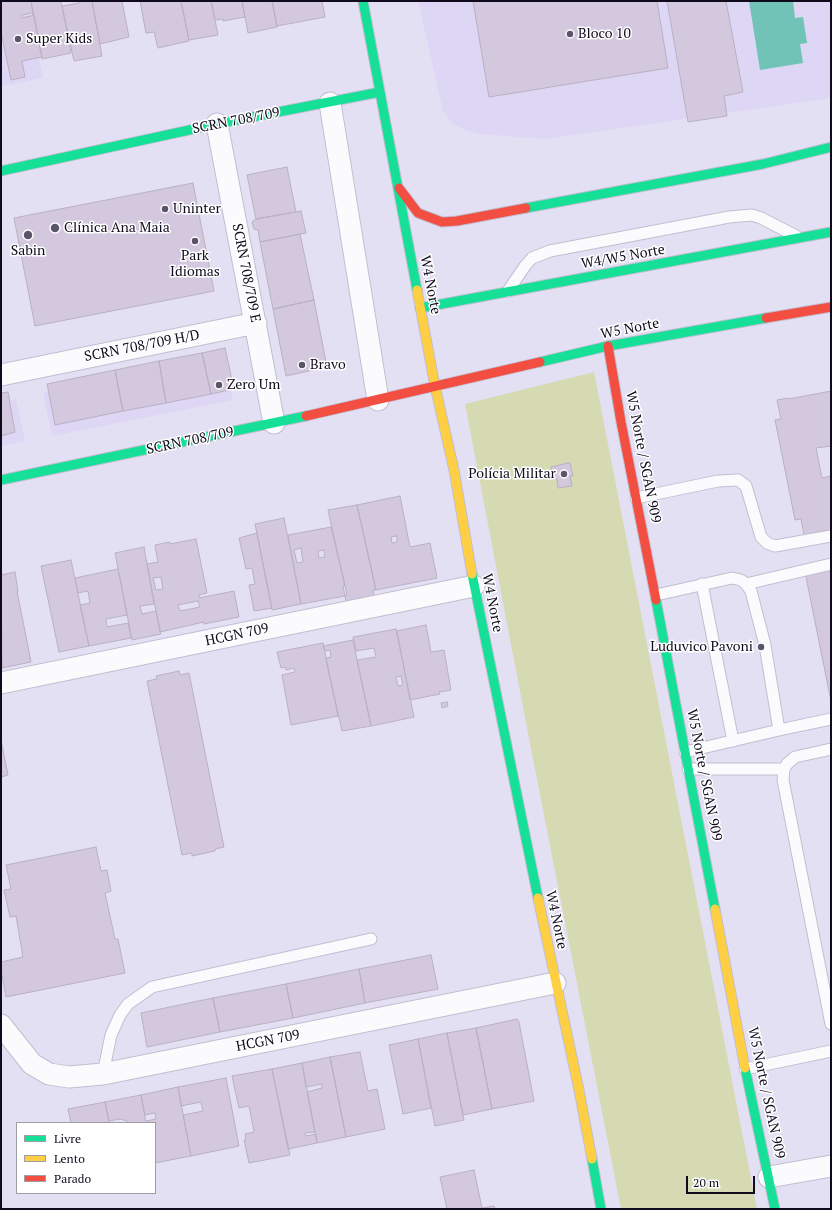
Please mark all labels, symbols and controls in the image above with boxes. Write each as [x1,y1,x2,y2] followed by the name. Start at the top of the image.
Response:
[578,26,631,42] place label: Bloco 10
[565,29,575,39] marker: Bloco 10
[26,31,92,47] place label: Super Kids
[13,34,23,44] marker: Super Kids
[191,104,281,138] street label: SCRN 708/709
[173,201,221,217] place label: Uninter
[160,204,170,214] marker: Uninter
[64,220,170,236] place label: Clínica Ana Maia
[49,222,61,234] marker: Clínica Ana Maia
[228,222,264,324] street label: SCRN 708/709 E
[22,229,34,241] marker: Sabin
[190,236,200,246] marker: Park Idiomas
[580,241,666,273] street label: W4/W5 Norte
[11,243,45,259] place label: Sabin
[170,248,220,280] place label: Park Idiomas
[416,254,444,316] street label: W4 Norte
[599,315,661,343] street label: W5 Norte
[83,327,201,365] street label: SCRN 708/709 H/D
[310,357,346,373] place label: Bravo
[297,360,307,370] marker: Bravo
[227,377,280,393] place label: Zero Um
[214,380,224,390] marker: Zero Um
[622,390,664,524] street label: W5 Norte / SGAN 909
[145,424,235,458] street label: SCRN 708/709
[468,466,556,482] place label: Polícia Militar
[559,469,569,479] marker: Polícia Militar
[478,572,506,634] street label: W4 Norte
[204,620,270,650] street label: HCGN 709
[650,639,753,655] place label: Luduvico Pavoni
[756,642,766,652] marker: Luduvico Pavoni
[683,708,725,842] street label: W5 Norte / SGAN 909
[542,889,570,951] street label: W4 Norte
[744,1026,788,1160] street label: W5 Norte / SGAN 909
[235,1027,301,1055] street label: HCGN 709
[16,1122,156,1194] legend
[54,1131,81,1146] text: Livre
[54,1151,85,1166] text: Lento
[688,1168,757,1194] scale bar
[54,1171,91,1186] text: Parado
[693,1175,719,1190] text: 20 m

